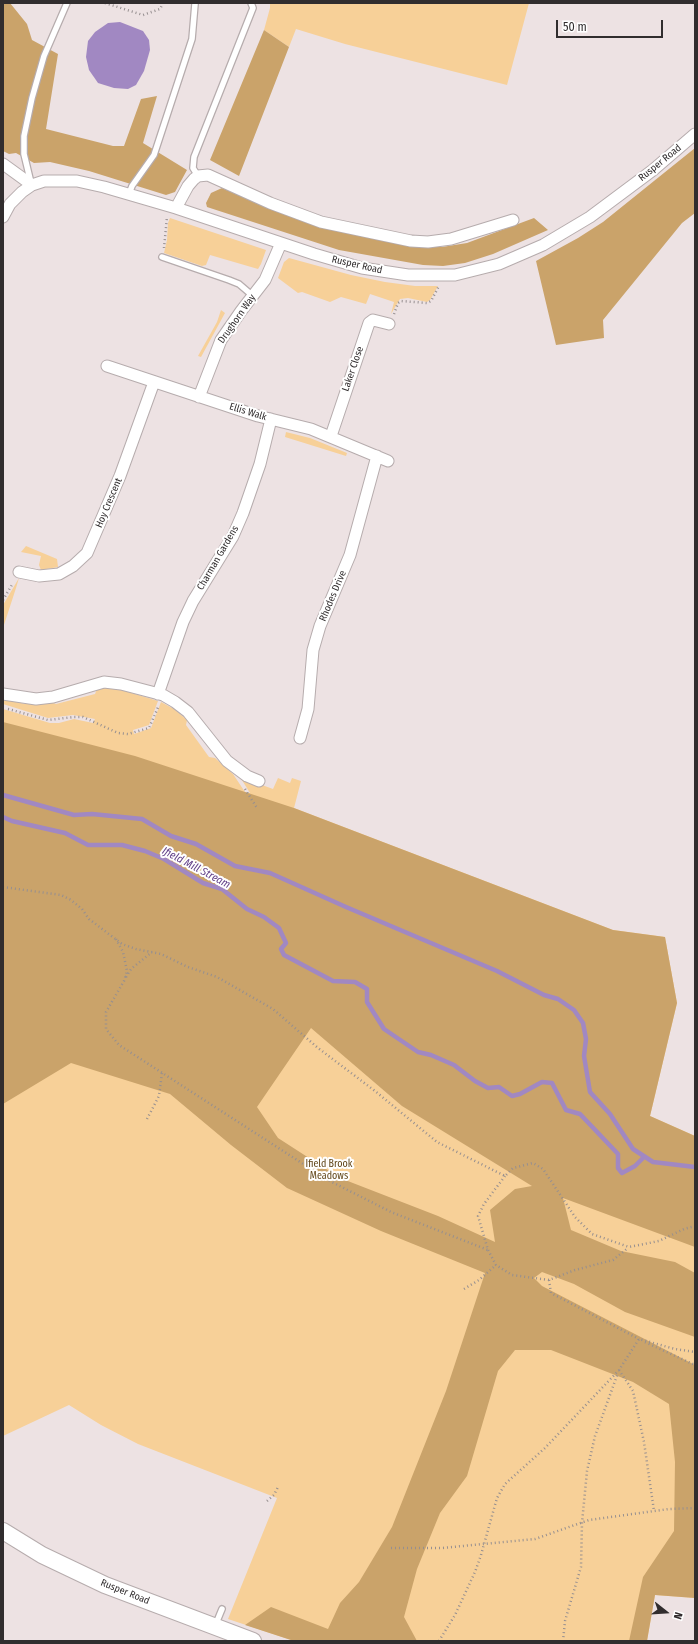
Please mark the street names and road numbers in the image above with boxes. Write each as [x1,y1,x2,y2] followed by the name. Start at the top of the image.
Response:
[636,142,684,184] street label: Rusper Road
[330,253,384,277] street label: Rusper Road
[216,292,258,346] street label: Drughorn Way
[340,345,366,393] street label: Laker Close
[228,401,268,423] street label: Ellis Walk
[93,476,125,530] street label: Hoy Crescent
[195,524,241,592] street label: Charman Gardens
[317,569,349,623] street label: Rhodes Drive
[99,1577,151,1607] street label: Rusper Road

